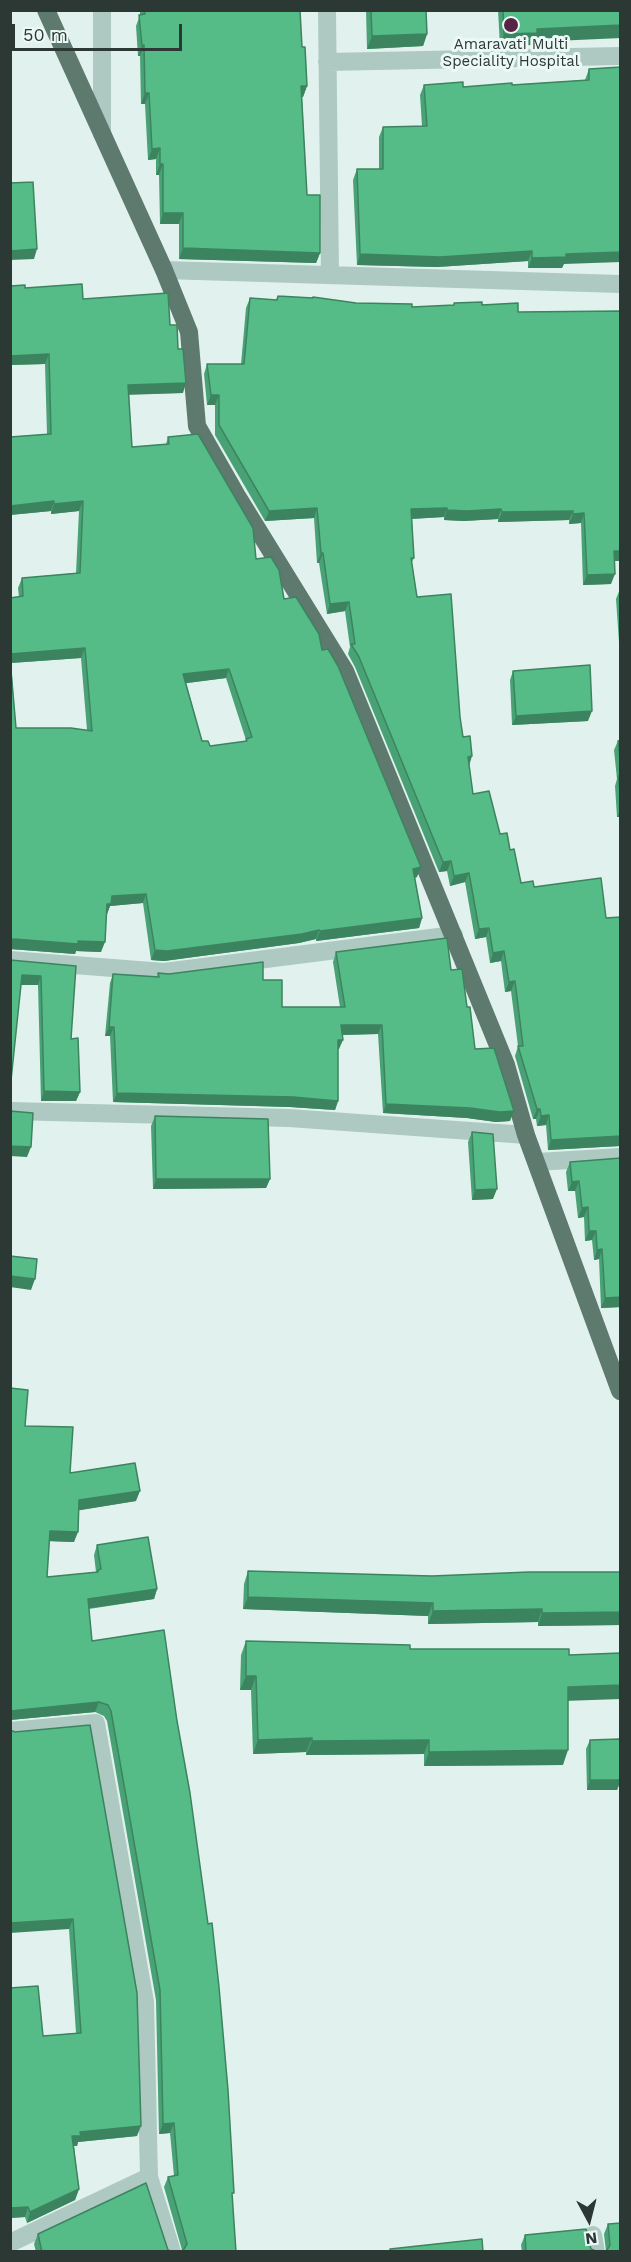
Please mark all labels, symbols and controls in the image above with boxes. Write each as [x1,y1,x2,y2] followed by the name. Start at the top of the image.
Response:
[15,12,184,50] scale bar
[502,16,520,34] marker: Amaravati Multi Speciality Hospital
[23,24,68,45] text: 50 m
[443,36,579,71] place label: Amaravati Multi Speciality Hospital
[559,2190,619,2250] north arrow
[584,2228,598,2249] text: N

